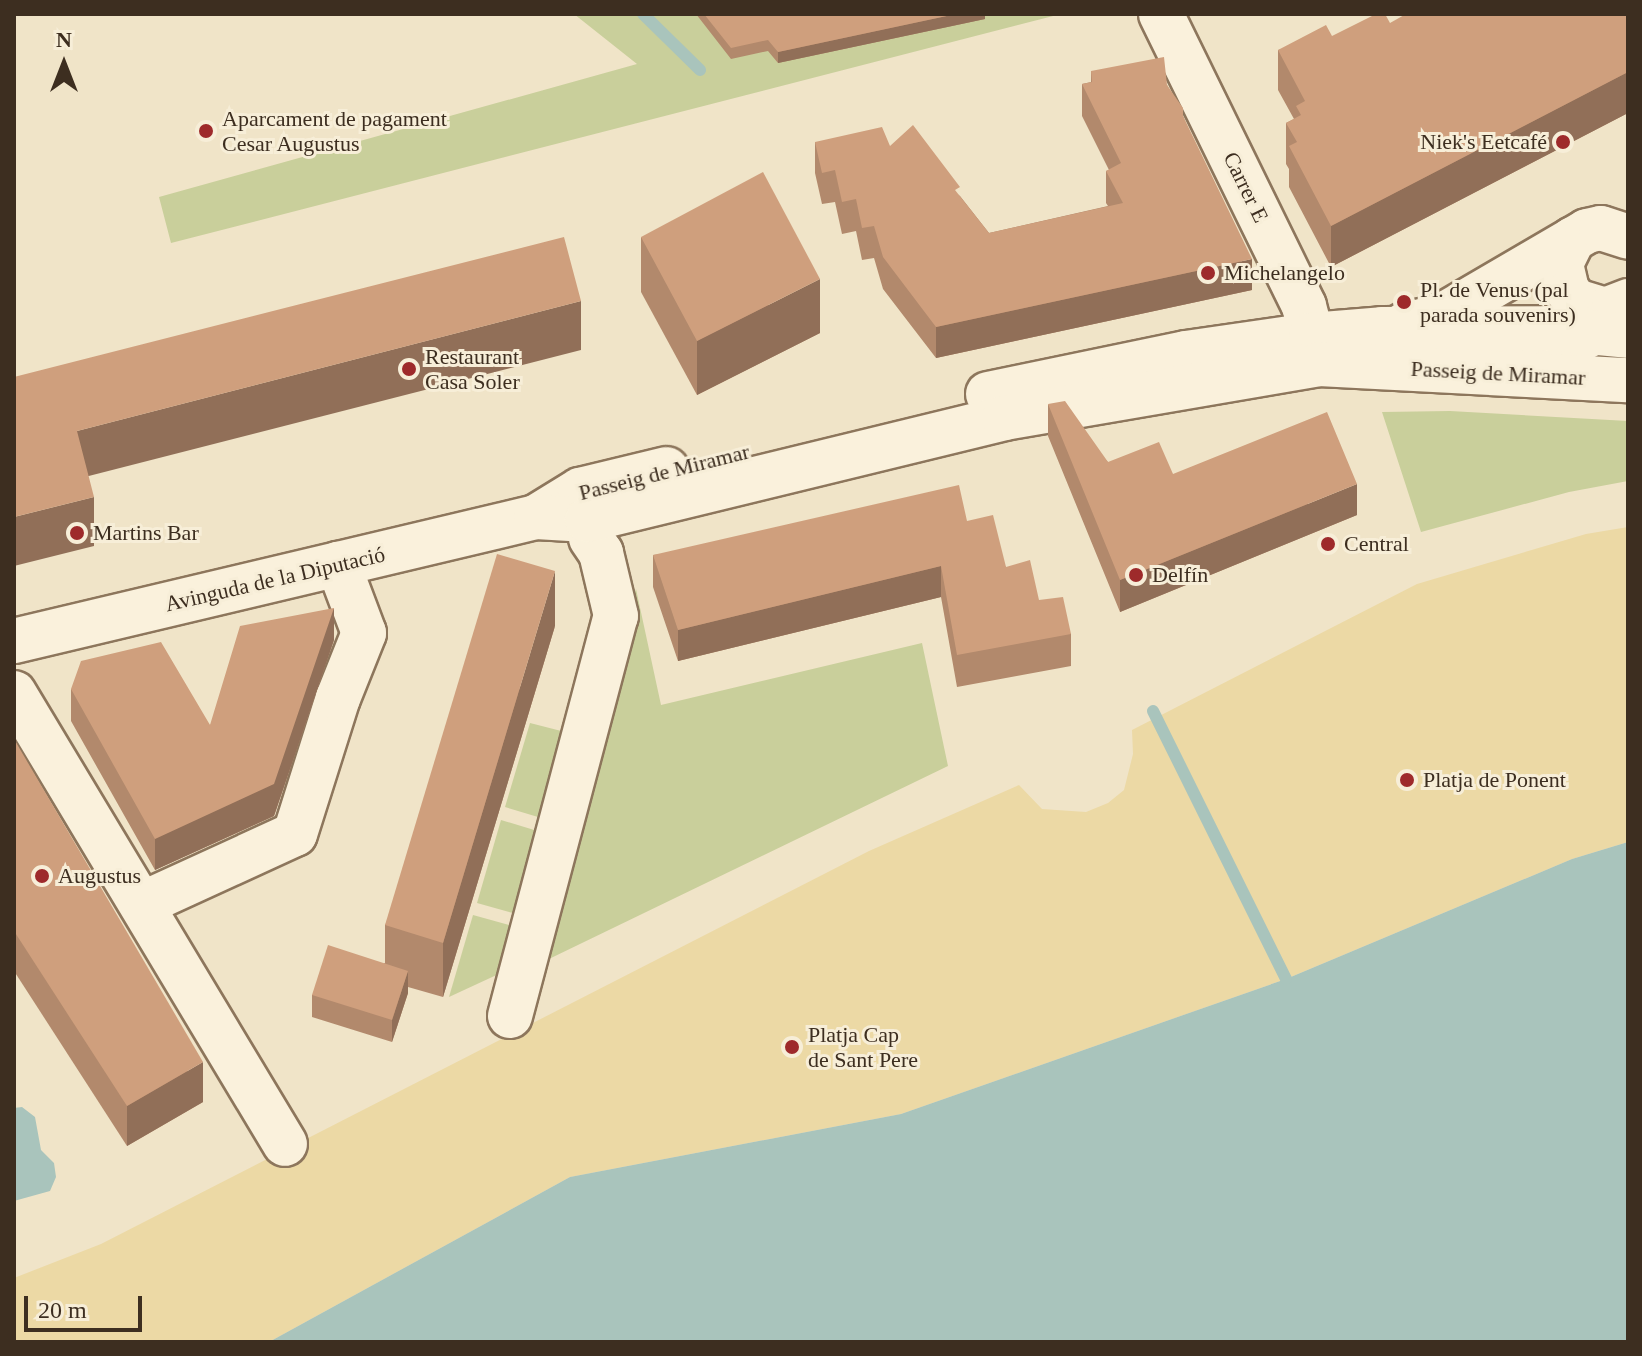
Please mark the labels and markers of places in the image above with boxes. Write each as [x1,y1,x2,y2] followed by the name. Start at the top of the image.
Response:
[222,105,447,156] place label: Aparcament de pagament Cesar Augustus
[197,122,215,140] marker: Aparcament de pagament Cesar Augustus
[1420,129,1547,155] place label: Niek's Eetcafé
[1554,133,1572,151] marker: Niek's Eetcafé
[1224,260,1345,286] place label: Michelangelo
[1199,264,1217,282] marker: Michelangelo
[1420,276,1576,328] place label: Pl. de Venus (pal parada souvenirs)
[1395,293,1413,311] marker: Pl. de Venus (pal parada souvenirs)
[425,343,520,394] place label: Restaurant Casa Soler
[400,360,418,378] marker: Restaurant Casa Soler
[93,520,199,546] place label: Martins Bar
[68,524,86,542] marker: Martins Bar
[1344,531,1409,557] place label: Central
[1319,535,1337,553] marker: Central
[1152,562,1208,588] place label: Delfín
[1127,566,1145,584] marker: Delfín
[1423,767,1566,793] place label: Platja de Ponent
[1398,771,1416,789] marker: Platja de Ponent
[58,863,141,889] place label: Augustus
[33,867,51,885] marker: Augustus
[808,1021,918,1072] place label: Platja Cap de Sant Pere
[783,1038,801,1056] marker: Platja Cap de Sant Pere

